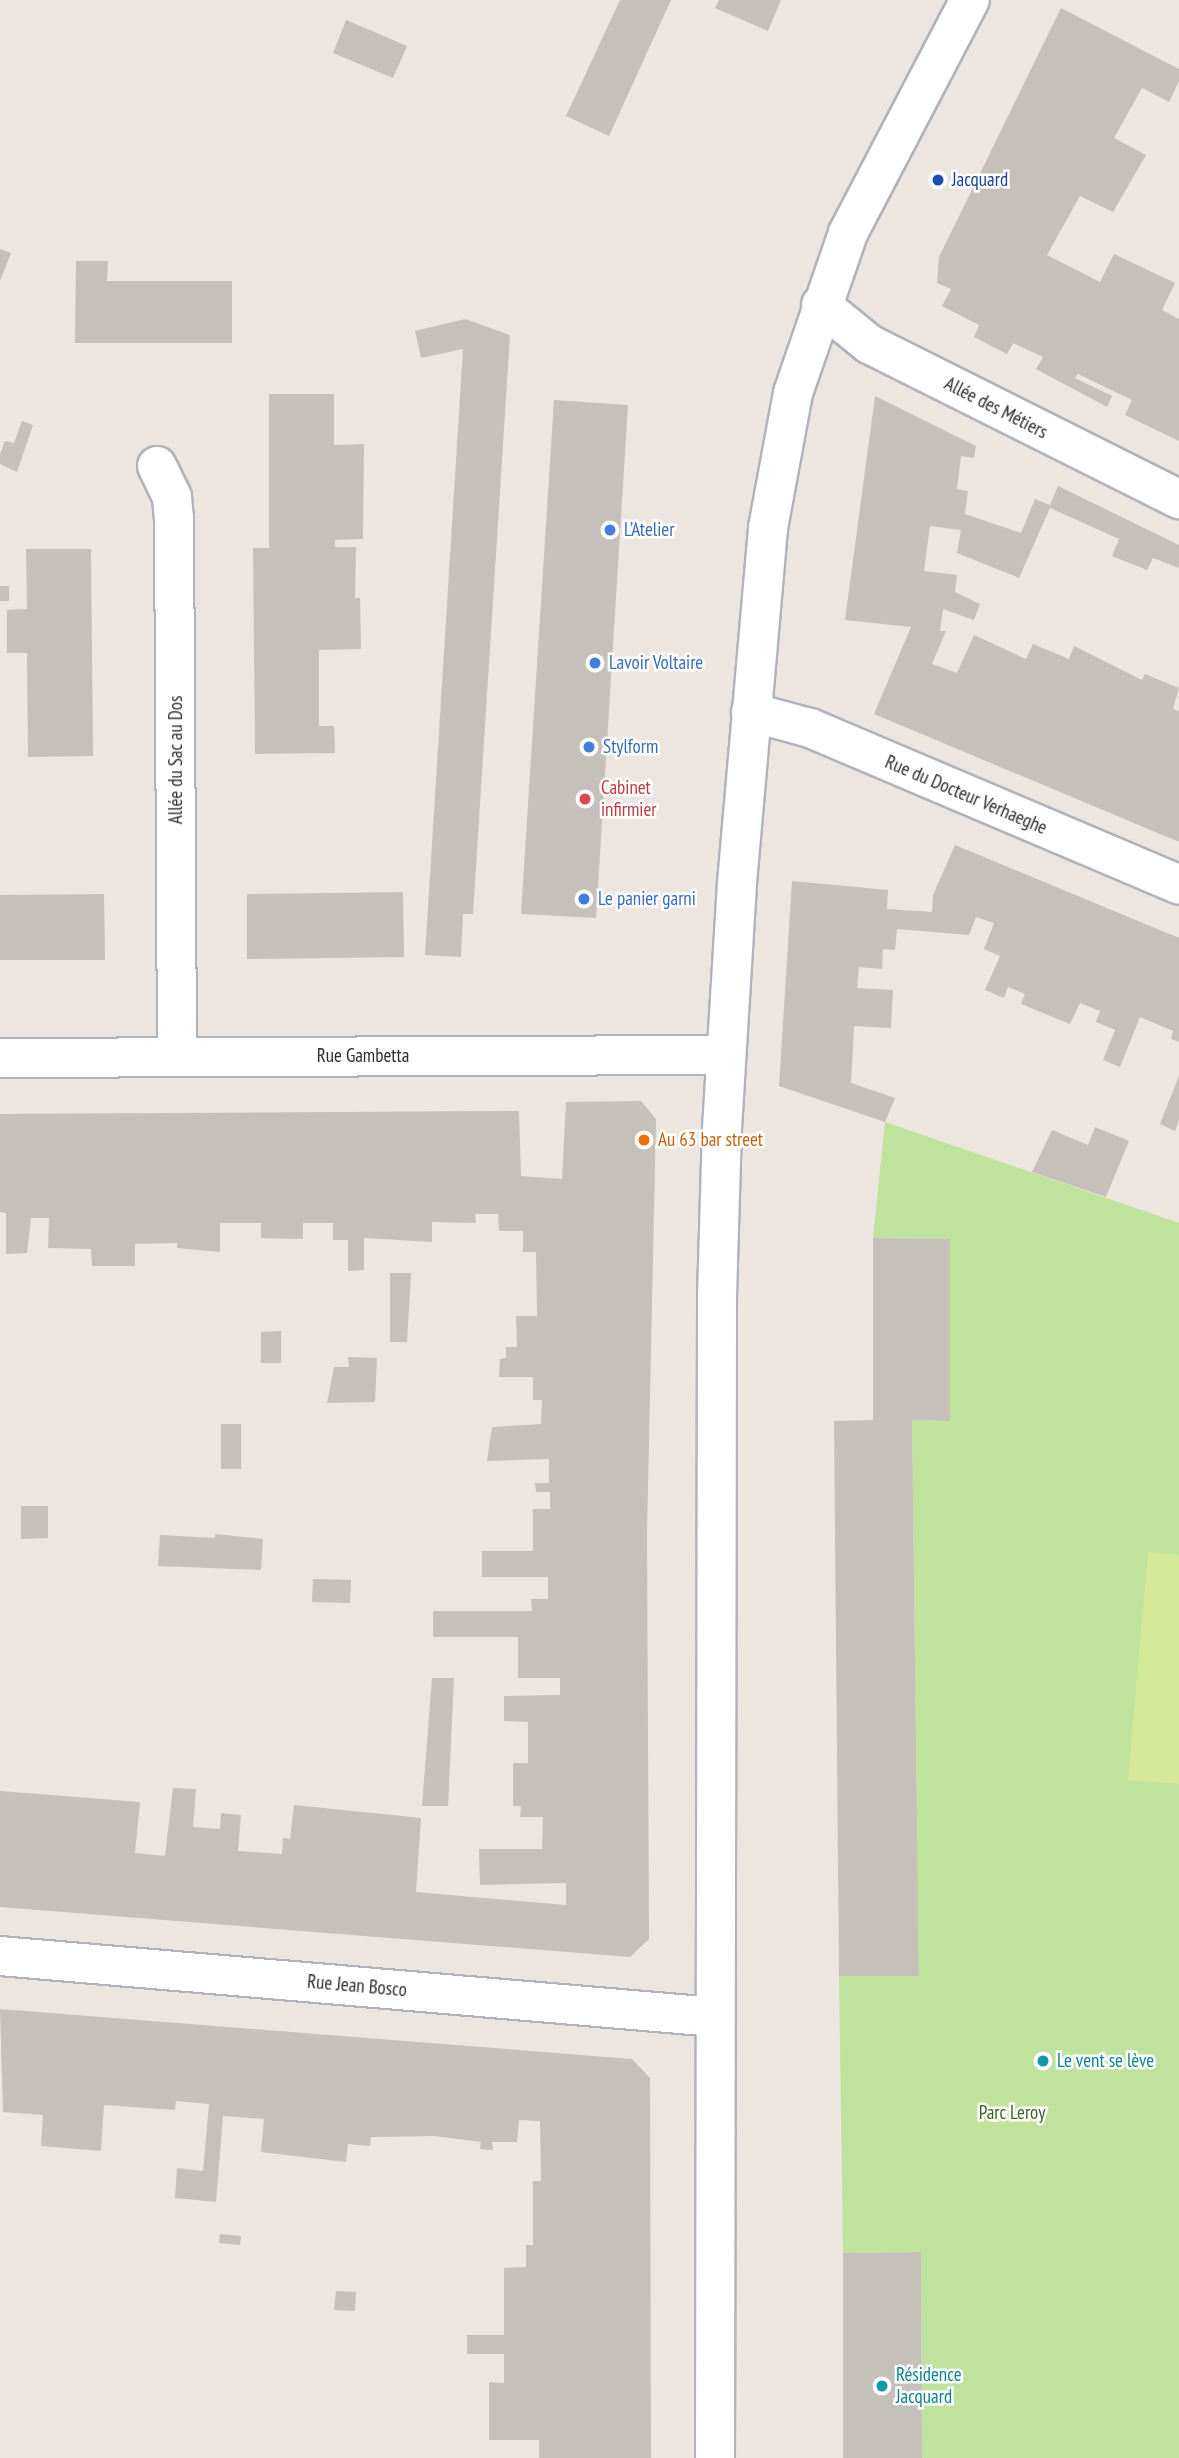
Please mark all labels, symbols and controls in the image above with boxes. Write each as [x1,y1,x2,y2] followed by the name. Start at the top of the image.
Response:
[952,169,1008,191] place label: Jacquard
[930,172,946,188] marker: Jacquard
[941,372,1051,444] street label: Allée des Métiers
[624,519,674,541] place label: L’Atelier
[602,522,618,538] marker: L’Atelier
[609,652,704,674] place label: Lavoir Voltaire
[587,655,603,671] marker: Lavoir Voltaire
[165,696,187,824] street label: Allée du Sac au Dos
[603,736,658,758] place label: Stylform
[581,739,597,755] marker: Stylform
[881,750,1051,840] street label: Rue du Docteur Verhaeghe
[601,777,657,821] place label: Cabinet infirmier
[575,789,595,809] marker: Cabinet infirmier
[598,888,696,910] place label: Le panier garni
[576,891,592,907] marker: Le panier garni
[317,1045,409,1067] street label: Rue Gambetta
[658,1129,763,1151] place label: Au 63 bar street
[636,1132,652,1148] marker: Au 63 bar street
[306,1970,408,2002] street label: Rue Jean Bosco
[1057,2050,1154,2072] place label: Le vent se lève
[1035,2053,1051,2069] marker: Le vent se lève
[979,2102,1045,2124] park label: Parc Leroy
[896,2364,961,2408] place label: Résidence Jacquard
[874,2378,890,2394] marker: Résidence Jacquard

